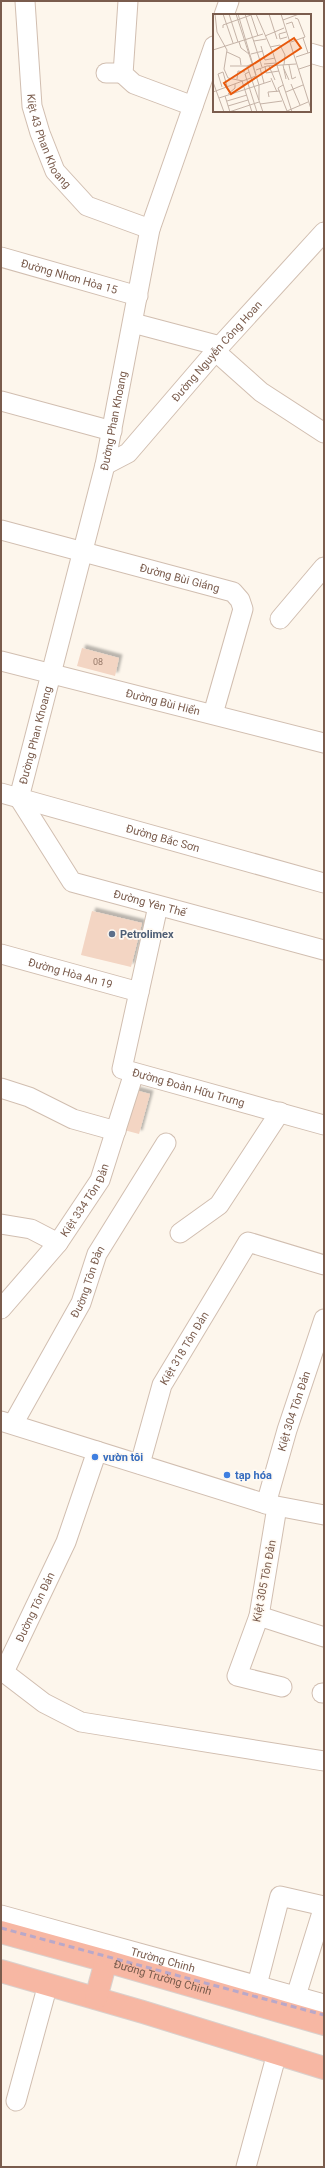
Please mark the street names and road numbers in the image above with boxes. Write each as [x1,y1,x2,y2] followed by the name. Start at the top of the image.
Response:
[24,93,74,191] street label: Kiệt 43 Phan Khoang
[19,257,119,297] street label: Đường Nhơn Hòa 15
[169,298,265,404] street label: Đường Nguyễn Công Hoan
[98,370,130,472] street label: Đường Phan Khoang
[138,561,221,595] street label: Đường Bùi Giáng
[17,685,55,786] street label: Đường Phan Khoang
[124,687,201,718] street label: Đường Bùi Hiển
[124,822,201,855] street label: Đường Bắc Sơn
[112,887,189,920] street label: Đường Yên Thế
[27,956,114,991] street label: Đường Hòa An 19
[131,1066,246,1110] street label: Đường Đoàn Hữu Trưng
[58,1162,112,1239] street label: Kiệt 334 Tôn Đản
[68,1244,107,1320] street label: Đường Tôn Đản
[158,1309,212,1388] street label: Kiệt 318 Tôn Đản
[275,1369,313,1453] street label: Kiệt 304 Tôn Đản
[250,1539,279,1623] street label: Kiệt 305 Tôn Đản
[13,1570,58,1644] street label: Đường Tôn Đản
[129,1945,196,1975] street label: Trường Chinh
[112,1958,213,1998] street label: Đường Trường Chinh

